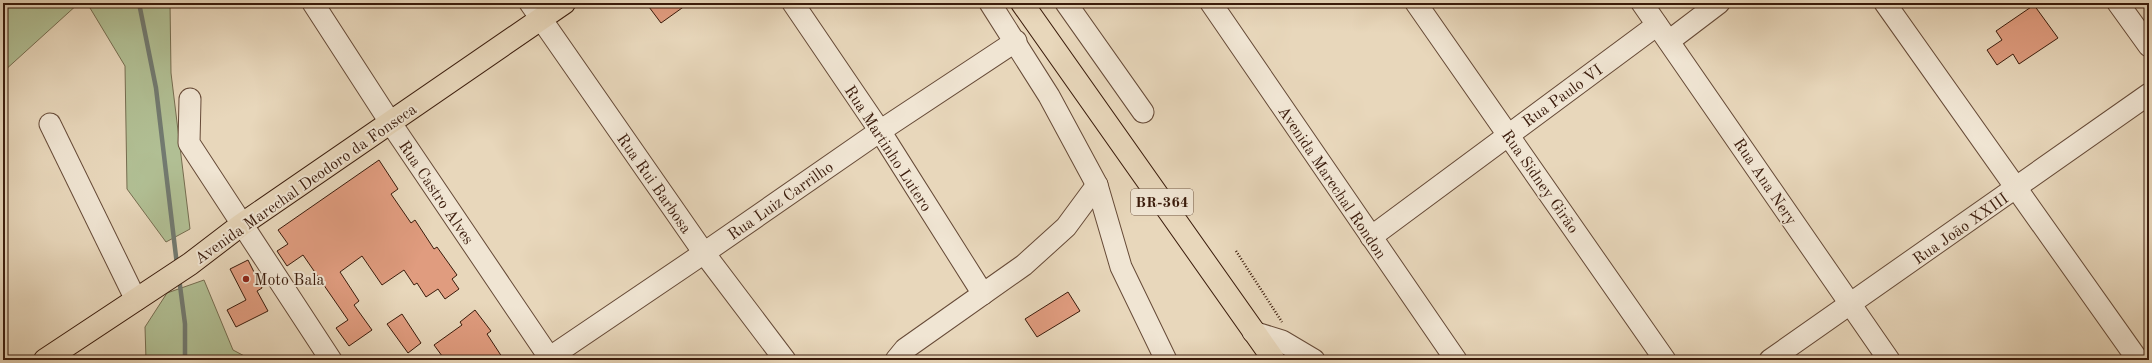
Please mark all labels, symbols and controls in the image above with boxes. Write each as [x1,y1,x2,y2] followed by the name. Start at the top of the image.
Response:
[1520,62,1606,131] street label: Rua Paulo VI
[841,83,934,215] street label: Rua Martinho Lutero
[192,102,420,268] street label: Avenida Marechal Deodoro da Fonseca
[1274,104,1389,263] street label: Avenida Marechal Rondon
[1498,128,1581,237] street label: Rua Sidney Girão
[613,131,694,237] street label: Rua Rui Barbosa
[1730,136,1799,229] street label: Rua Ana Nery
[395,138,476,248] street label: Rua Castro Alves
[726,159,837,244] street label: Rua Luiz Carrilho
[1131,189,1193,215] road number: BR-364
[1911,191,2012,268] street label: Rua João XXIII
[254,273,325,289] place label: Moto Bala
[241,274,251,284] marker: Moto Bala

